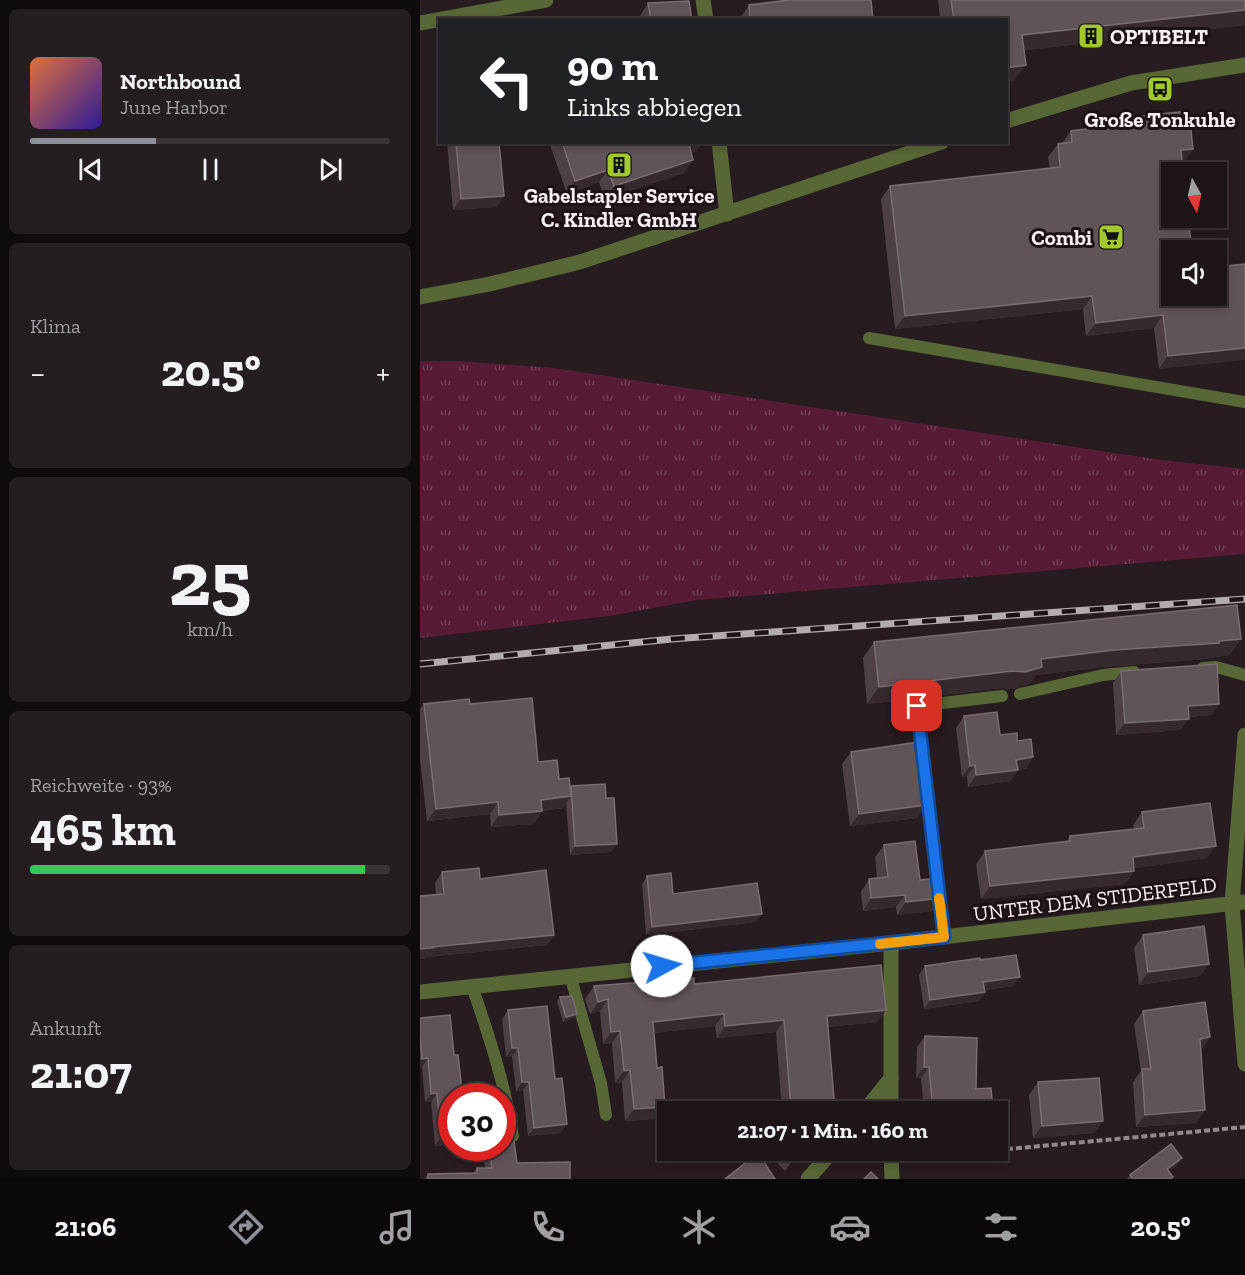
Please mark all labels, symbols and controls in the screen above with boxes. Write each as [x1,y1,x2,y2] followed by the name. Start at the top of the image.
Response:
[1076,21,1106,51] building icon: OPTIBELT
[1110,24,1209,49] place label: OPTIBELT
[567,40,658,91] text: 90 m
[468,42,546,120] icon: left
[120,68,241,95] text: Northbound
[1145,74,1175,104] bus stop icon: Große Tonkuhle
[567,91,742,123] text: Links abbiegen
[120,95,228,119] text: June Harbor
[1084,107,1236,132] place label: Große Tonkuhle
[604,150,634,180] building icon: Gabelstapler Service C. Kindler GmbH
[74,153,107,186] icon: previous
[194,153,227,186] icon: pause
[314,153,347,186] icon: next
[1161,162,1227,228] north arrow
[1161,162,1227,306] map controls
[524,183,714,232] place label: Gabelstapler Service C. Kindler GmbH
[1096,222,1126,252] supermarket icon: Combi
[1031,225,1092,250] place label: Combi
[1161,240,1227,306] button: sound
[30,314,81,338] text: Klima
[161,344,261,398] text: 20.5°
[30,353,45,392] text: −
[376,353,390,392] text: +
[169,531,251,625] text: 25
[187,617,233,641] text: km/h
[891,680,942,731] pin
[900,689,933,722] icon: arrive
[30,773,172,797] text: Reichweite · 93%
[30,803,176,857] text: 465 km
[972,872,1218,926] street label: UNTER DEM STIDERFELD
[630,934,694,998] position arrow
[30,1016,101,1040] text: Ankunft
[30,1046,132,1100] text: 21:07
[438,1083,516,1161] speed limit sign: 30
[737,1117,928,1144] text: 21:07 · 1 Min. · 160 m
[225,1206,267,1248] icon: directions
[376,1206,418,1248] icon: music
[527,1206,569,1248] icon: phone
[678,1206,720,1248] icon: climate
[829,1206,871,1248] icon: car
[980,1206,1022,1248] icon: filters
[54,1211,117,1243] text: 21:06
[1130,1211,1191,1243] text: 20.5°

